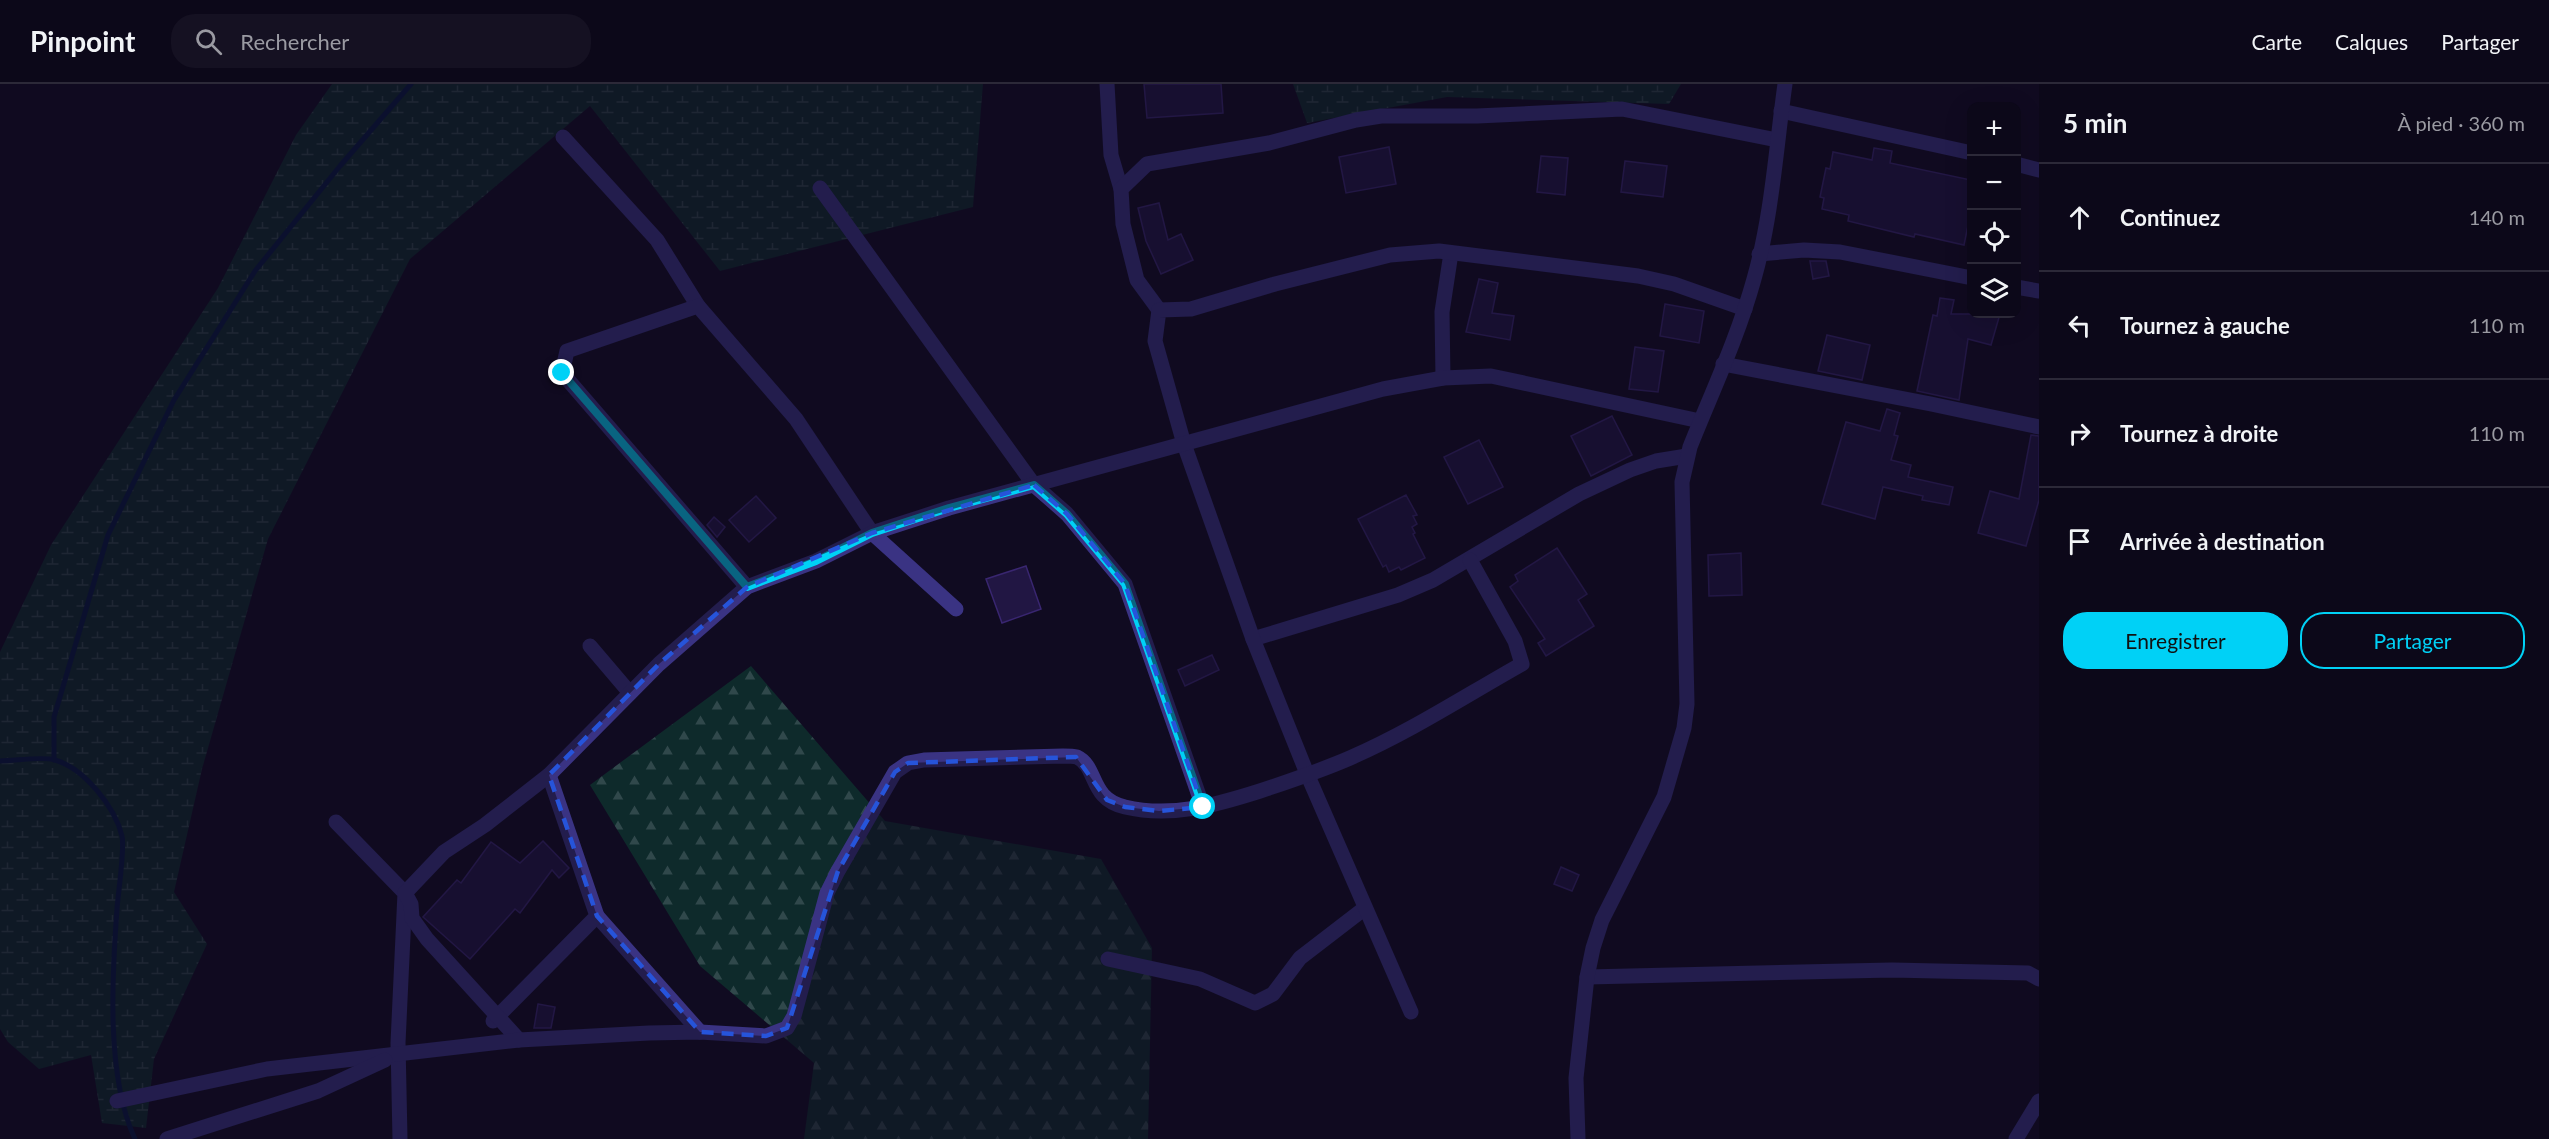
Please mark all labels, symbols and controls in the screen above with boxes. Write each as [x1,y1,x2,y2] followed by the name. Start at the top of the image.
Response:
[171,14,591,68] search box
[30,24,135,58] text: Pinpoint
[192,25,225,58] icon: search
[240,28,349,55] text: Rechercher
[2251,29,2302,54] text: Carte
[2335,29,2408,54] text: Calques
[2441,29,2519,54] text: Partager
[1967,102,2021,318] map controls
[1967,102,2021,156] button: +
[2063,107,2127,139] text: 5 min
[2397,111,2525,135] text: À pied · 360 m
[1967,156,2021,210] button: −
[2063,201,2096,234] icon: ahead
[2120,204,2220,231] text: Continuez
[2469,205,2525,229] text: 140 m
[1967,210,2021,264] button: locate
[1967,264,2021,318] button: layers
[2063,309,2096,342] icon: left
[2120,312,2290,339] text: Tournez à gauche
[2469,313,2525,337] text: 110 m
[548,359,574,385] route end
[2063,417,2096,450] icon: right
[2120,420,2278,447] text: Tournez à droite
[2469,421,2525,445] text: 110 m
[2063,525,2096,558] icon: arrive
[2120,528,2325,555] text: Arrivée à destination
[2063,612,2288,669] button: Enregistrer
[2300,612,2525,669] button: Partager
[1189,793,1215,819] route start

